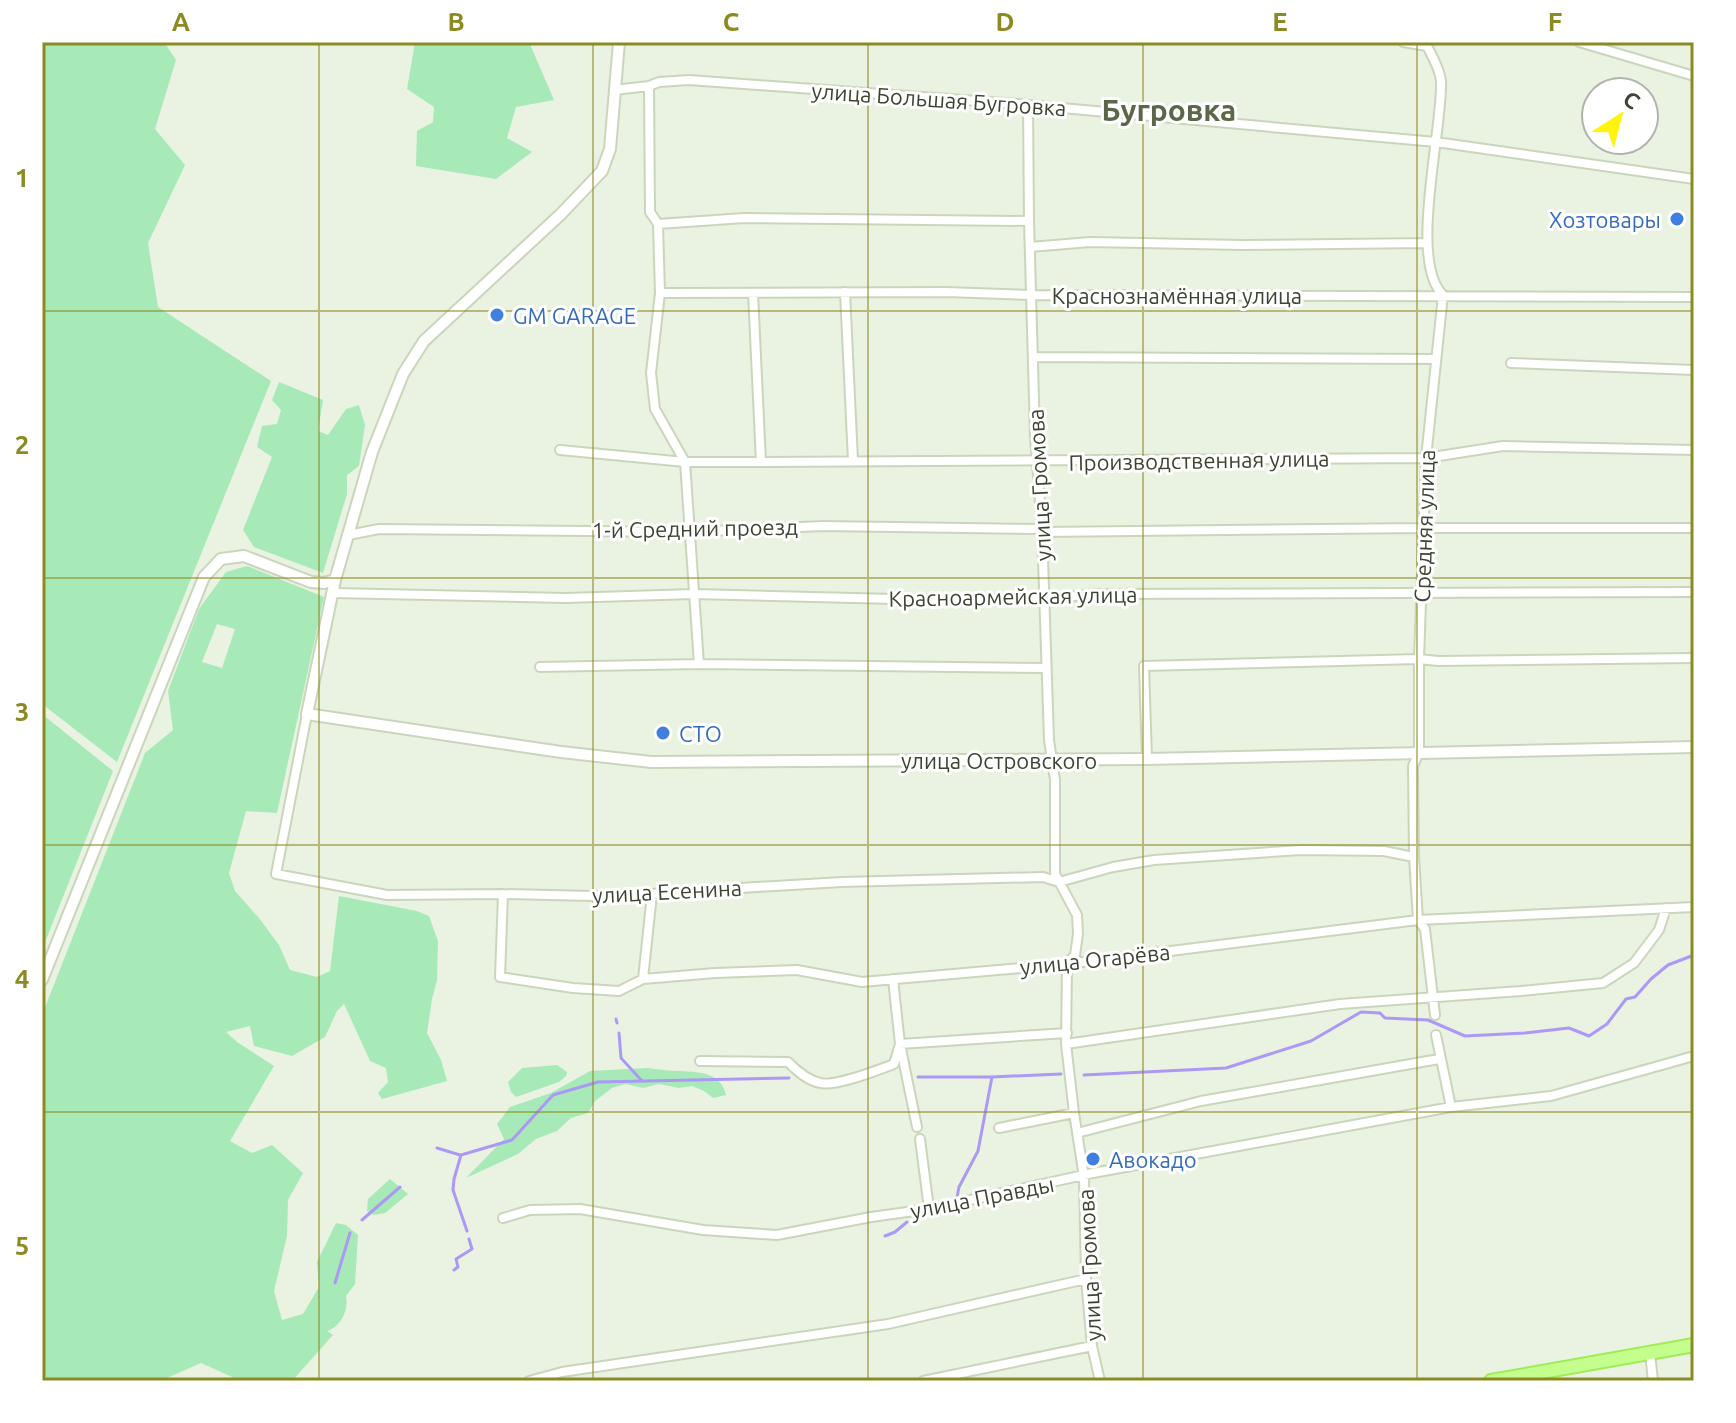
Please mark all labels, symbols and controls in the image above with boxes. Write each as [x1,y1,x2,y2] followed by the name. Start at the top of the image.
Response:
[172,7,191,36] text: A
[447,7,465,36] text: B
[723,7,740,36] text: C
[996,7,1014,36] text: D
[1272,7,1288,36] text: E
[1548,7,1562,36] text: F
[1580,76,1660,156] north arrow
[811,78,1067,120] street label: улица Большая Бугровка
[1619,85,1645,114] text: С
[1102,93,1236,127] district label: Бугровка
[15,163,29,192] text: 1
[1549,207,1661,232] place label: Хозтовары
[1668,210,1686,228] marker: Хозтовары
[1052,283,1302,308] street label: Краснознамённая улица
[513,303,636,328] place label: GM GARAGE
[488,306,506,324] marker: GM GARAGE
[1023,408,1055,562] street label: улица Громова
[15,430,29,459] text: 2
[1068,445,1330,475] street label: Производственная улица
[1409,449,1439,603] street label: Средняя улица
[592,514,798,542] street label: 1-й Средний проезд
[888,581,1138,611] street label: Красноармейская улица
[15,697,29,726] text: 3
[679,721,722,746] place label: СТО
[654,724,672,742] marker: СТО
[901,748,1097,773] street label: улица Островского
[591,875,743,907] street label: улица Есенина
[1019,939,1171,979] street label: улица Огарёва
[15,964,29,993] text: 4
[1109,1147,1197,1172] place label: Авокадо
[1084,1150,1102,1168] marker: Авокадо
[908,1171,1056,1223] street label: улица Правды
[1073,1188,1105,1342] street label: улица Громова
[15,1231,29,1260] text: 5

